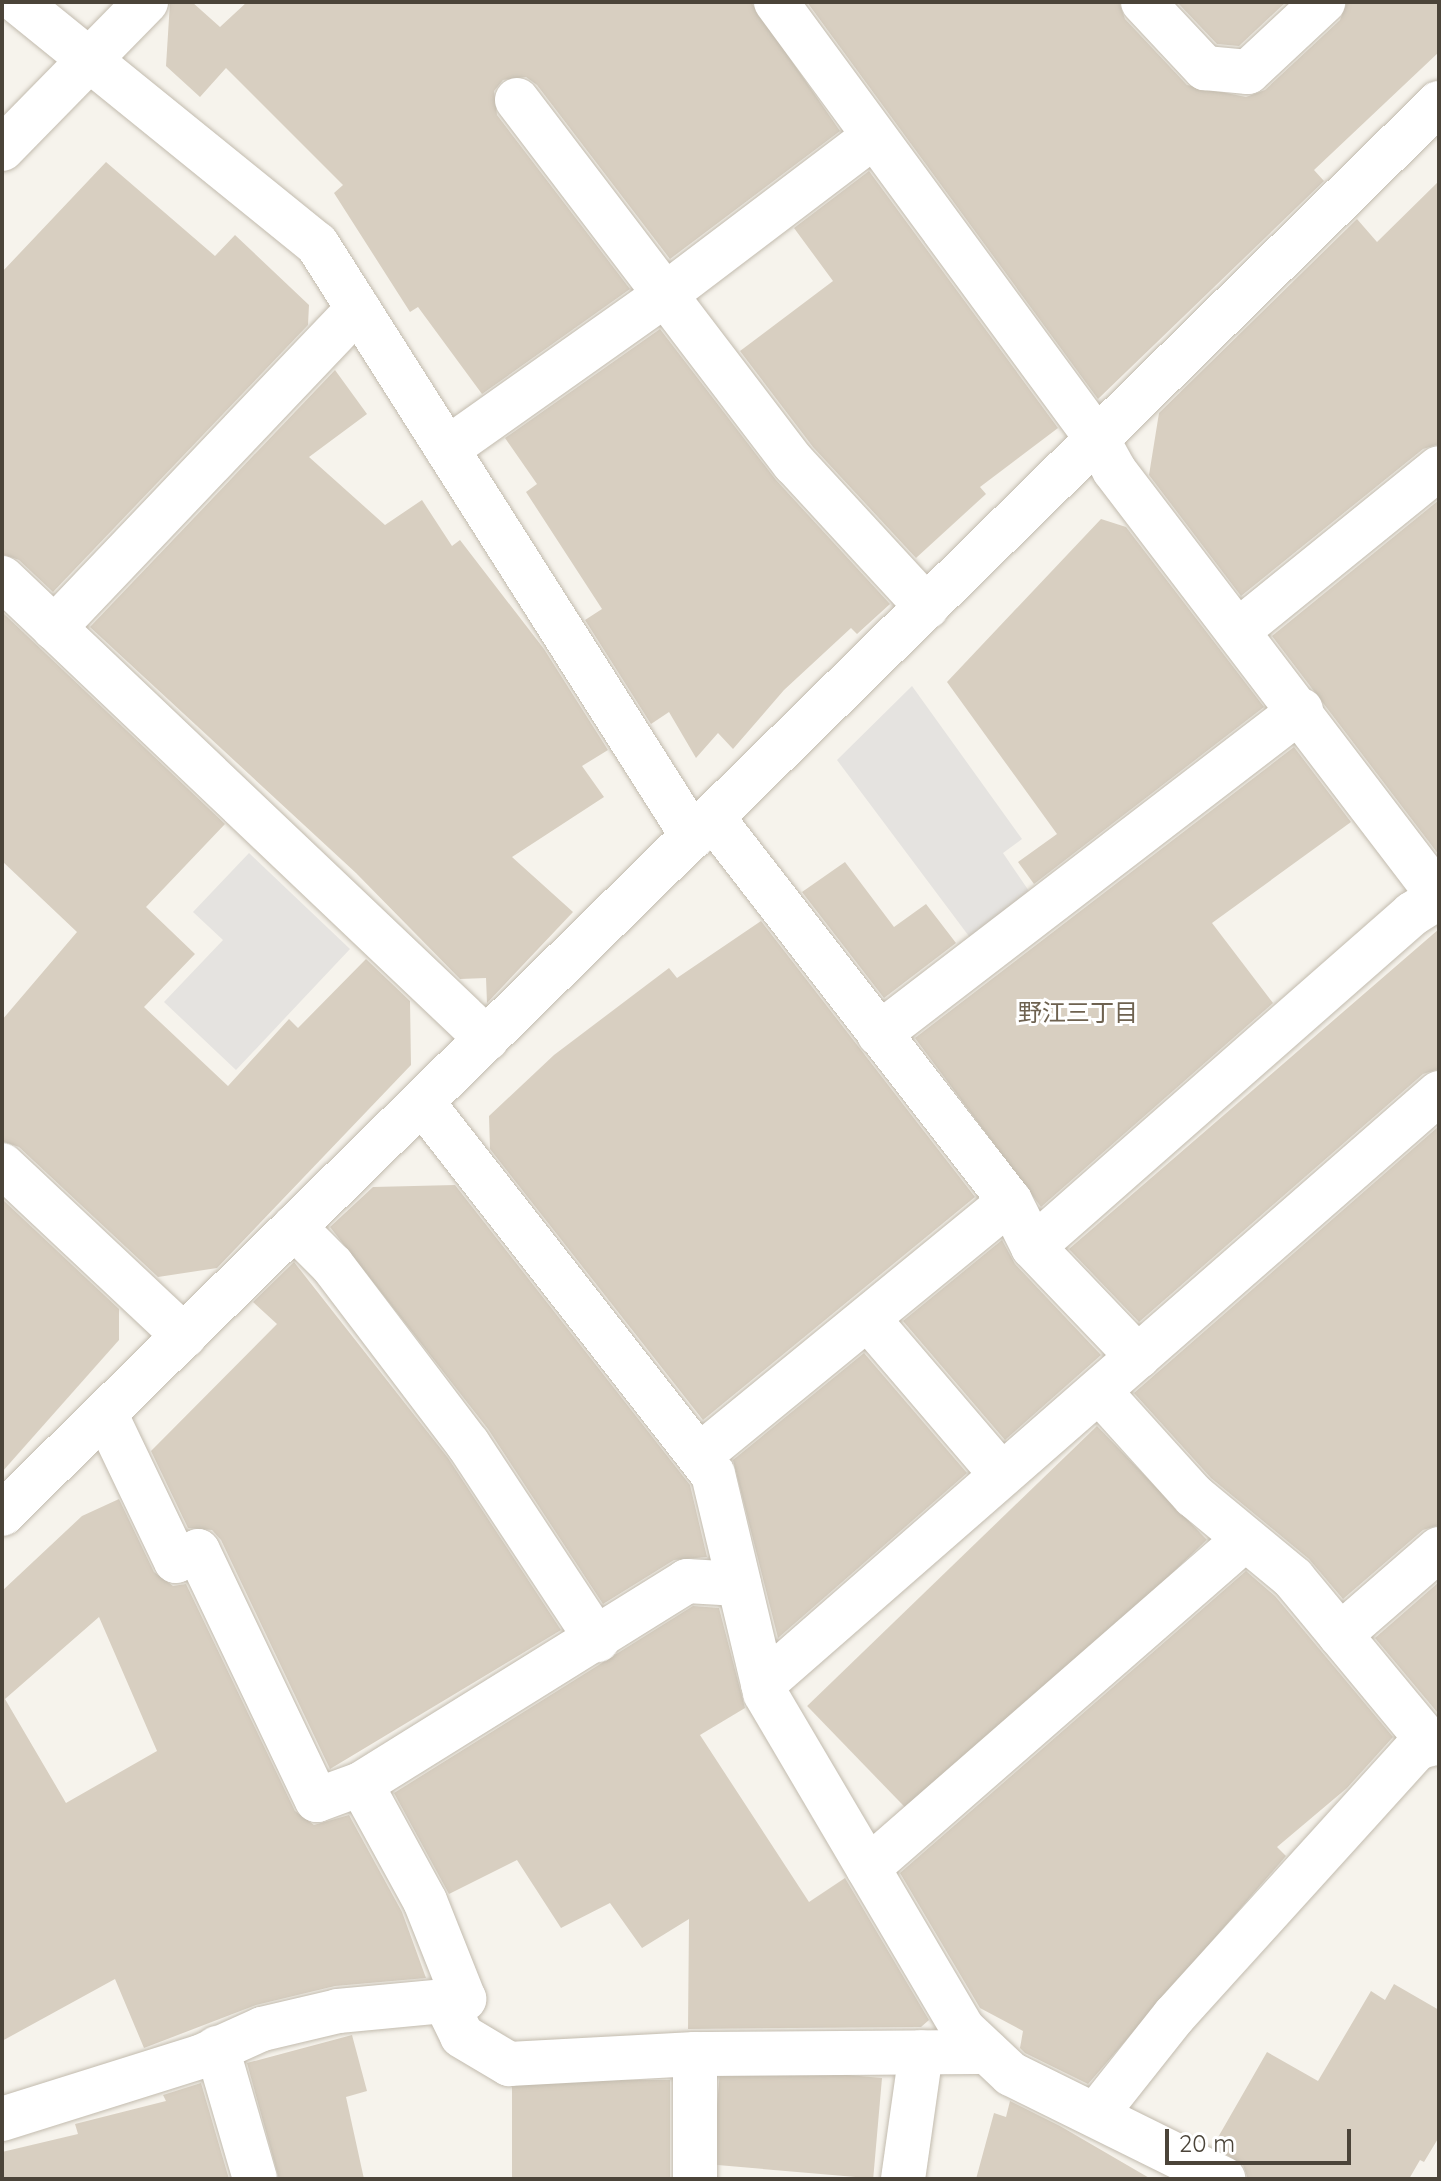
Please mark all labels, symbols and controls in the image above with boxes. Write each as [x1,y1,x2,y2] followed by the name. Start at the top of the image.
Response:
[1018,999,1138,1027] district label: 野江三丁目
[1169,2113,1355,2163] scale bar
[1179,2128,1235,2158] text: 20 m

